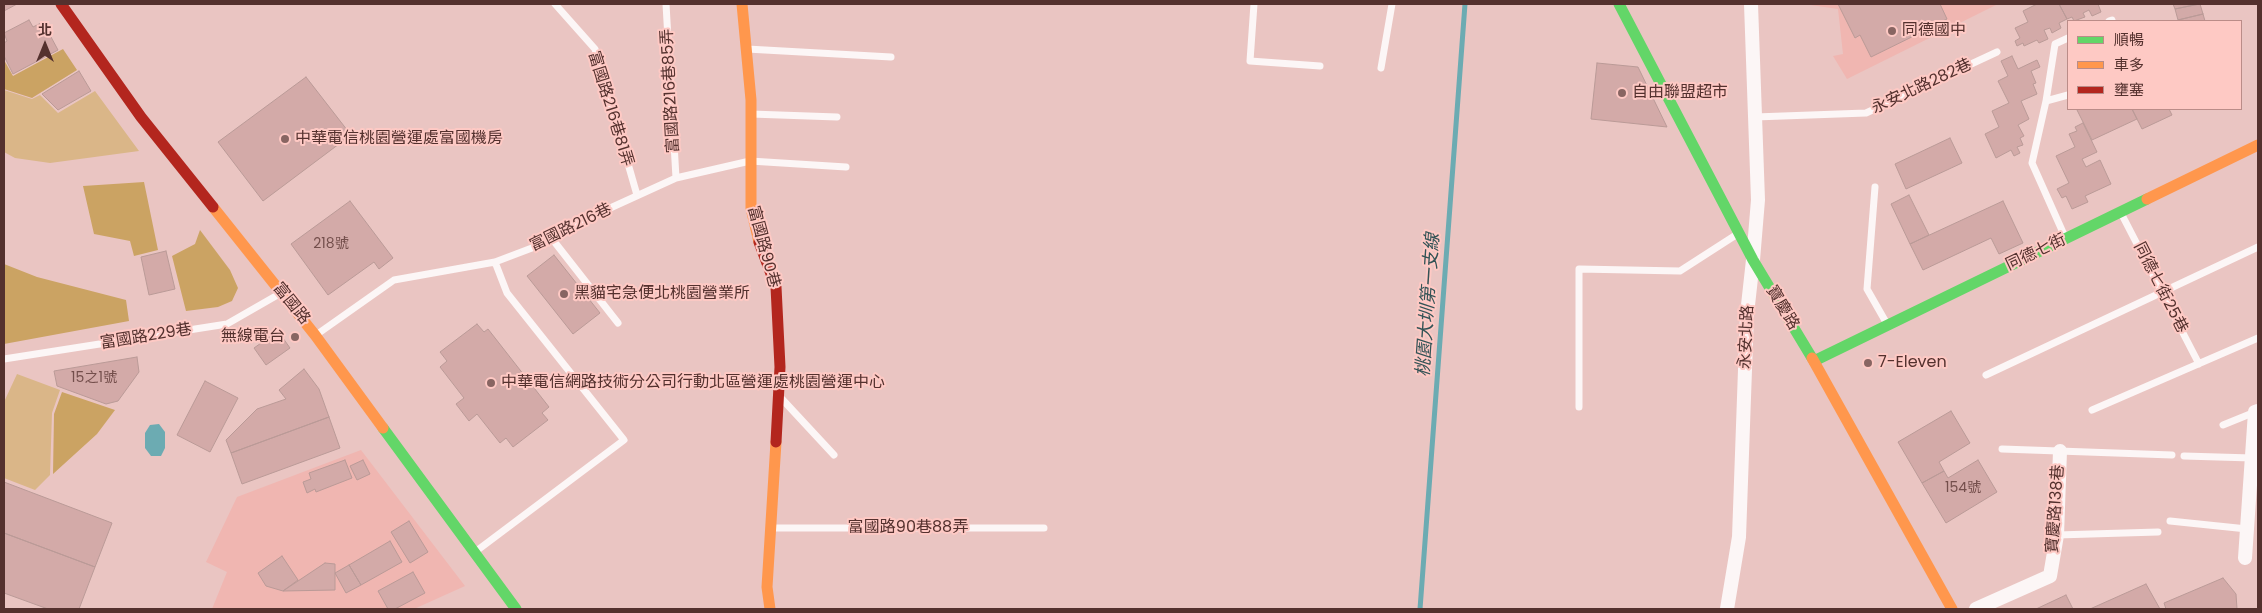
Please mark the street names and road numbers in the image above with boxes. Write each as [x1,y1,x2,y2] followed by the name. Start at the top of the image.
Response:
[658,28,684,154] street label: 富國路216巷85弄
[583,49,637,169] street label: 富國路216巷81弄
[1869,55,1975,119] street label: 永安北路282巷
[527,200,615,256] street label: 富國路216巷
[743,204,783,290] street label: 富國路90巷
[2003,231,2069,275] street label: 同德七街
[2129,239,2191,337] street label: 同德七街25巷
[268,279,314,329] street label: 富國路
[1761,282,1803,334] street label: 寶慶路
[1736,305,1758,369] street label: 永安北路
[99,320,193,354] street label: 富國路229巷
[2043,464,2069,554] street label: 寶慶路138巷
[848,518,968,538] street label: 富國路90巷88弄

